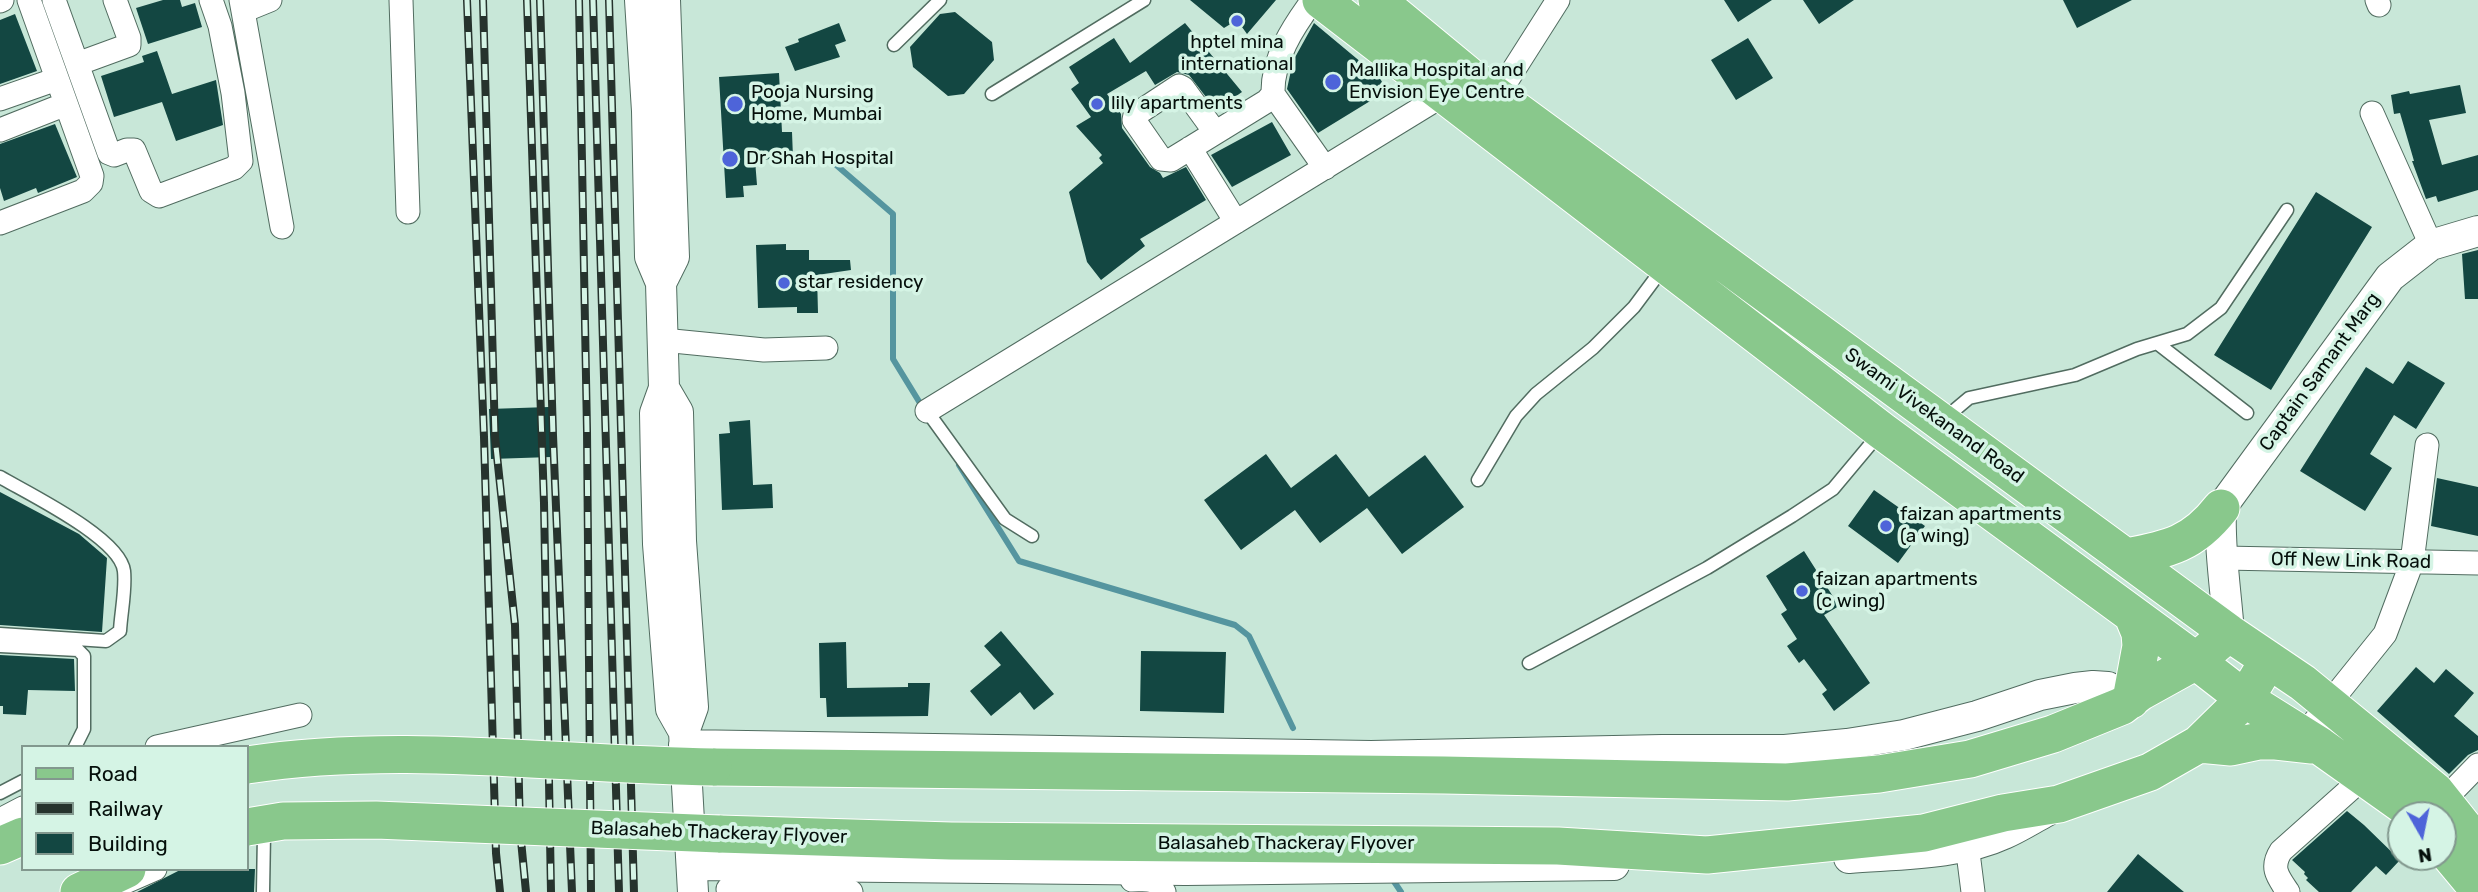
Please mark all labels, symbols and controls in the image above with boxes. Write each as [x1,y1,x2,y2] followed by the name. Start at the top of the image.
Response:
[1229,13,1245,29] marker: hptel mina international
[1181,32,1293,76] place label: hptel mina international
[1349,60,1525,104] place label: Mallika Hospital and Envision Eye Centre
[1323,72,1343,92] marker: Mallika Hospital and Envision Eye Centre
[751,82,882,126] place label: Pooja Nursing Home, Mumbai
[1111,93,1243,115] place label: lily apartments
[725,94,745,114] marker: Pooja Nursing Home, Mumbai
[1089,96,1105,112] marker: lily apartments
[746,148,894,170] place label: Dr Shah Hospital
[720,149,740,169] marker: Dr Shah Hospital
[798,272,924,294] place label: star residency
[776,275,792,291] marker: star residency
[2255,288,2385,456] street label: Captain Samant Marg
[1840,343,2028,489] street label: Swami Vivekanand Road
[1900,504,2062,548] place label: faizan apartments (a wing)
[1878,518,1894,534] marker: faizan apartments (a wing)
[2271,548,2431,574] street label: Off New Link Road
[1816,569,1978,613] place label: faizan apartments (c wing)
[1794,583,1810,599] marker: faizan apartments (c wing)
[21,745,248,871] legend
[88,761,138,786] text: Road
[88,796,163,821] text: Railway
[2387,801,2457,871] north arrow
[590,817,848,849] street label: Balasaheb Thackeray Flyover
[88,831,168,856] text: Building
[1158,833,1414,855] street label: Balasaheb Thackeray Flyover
[2417,843,2434,868] text: N

